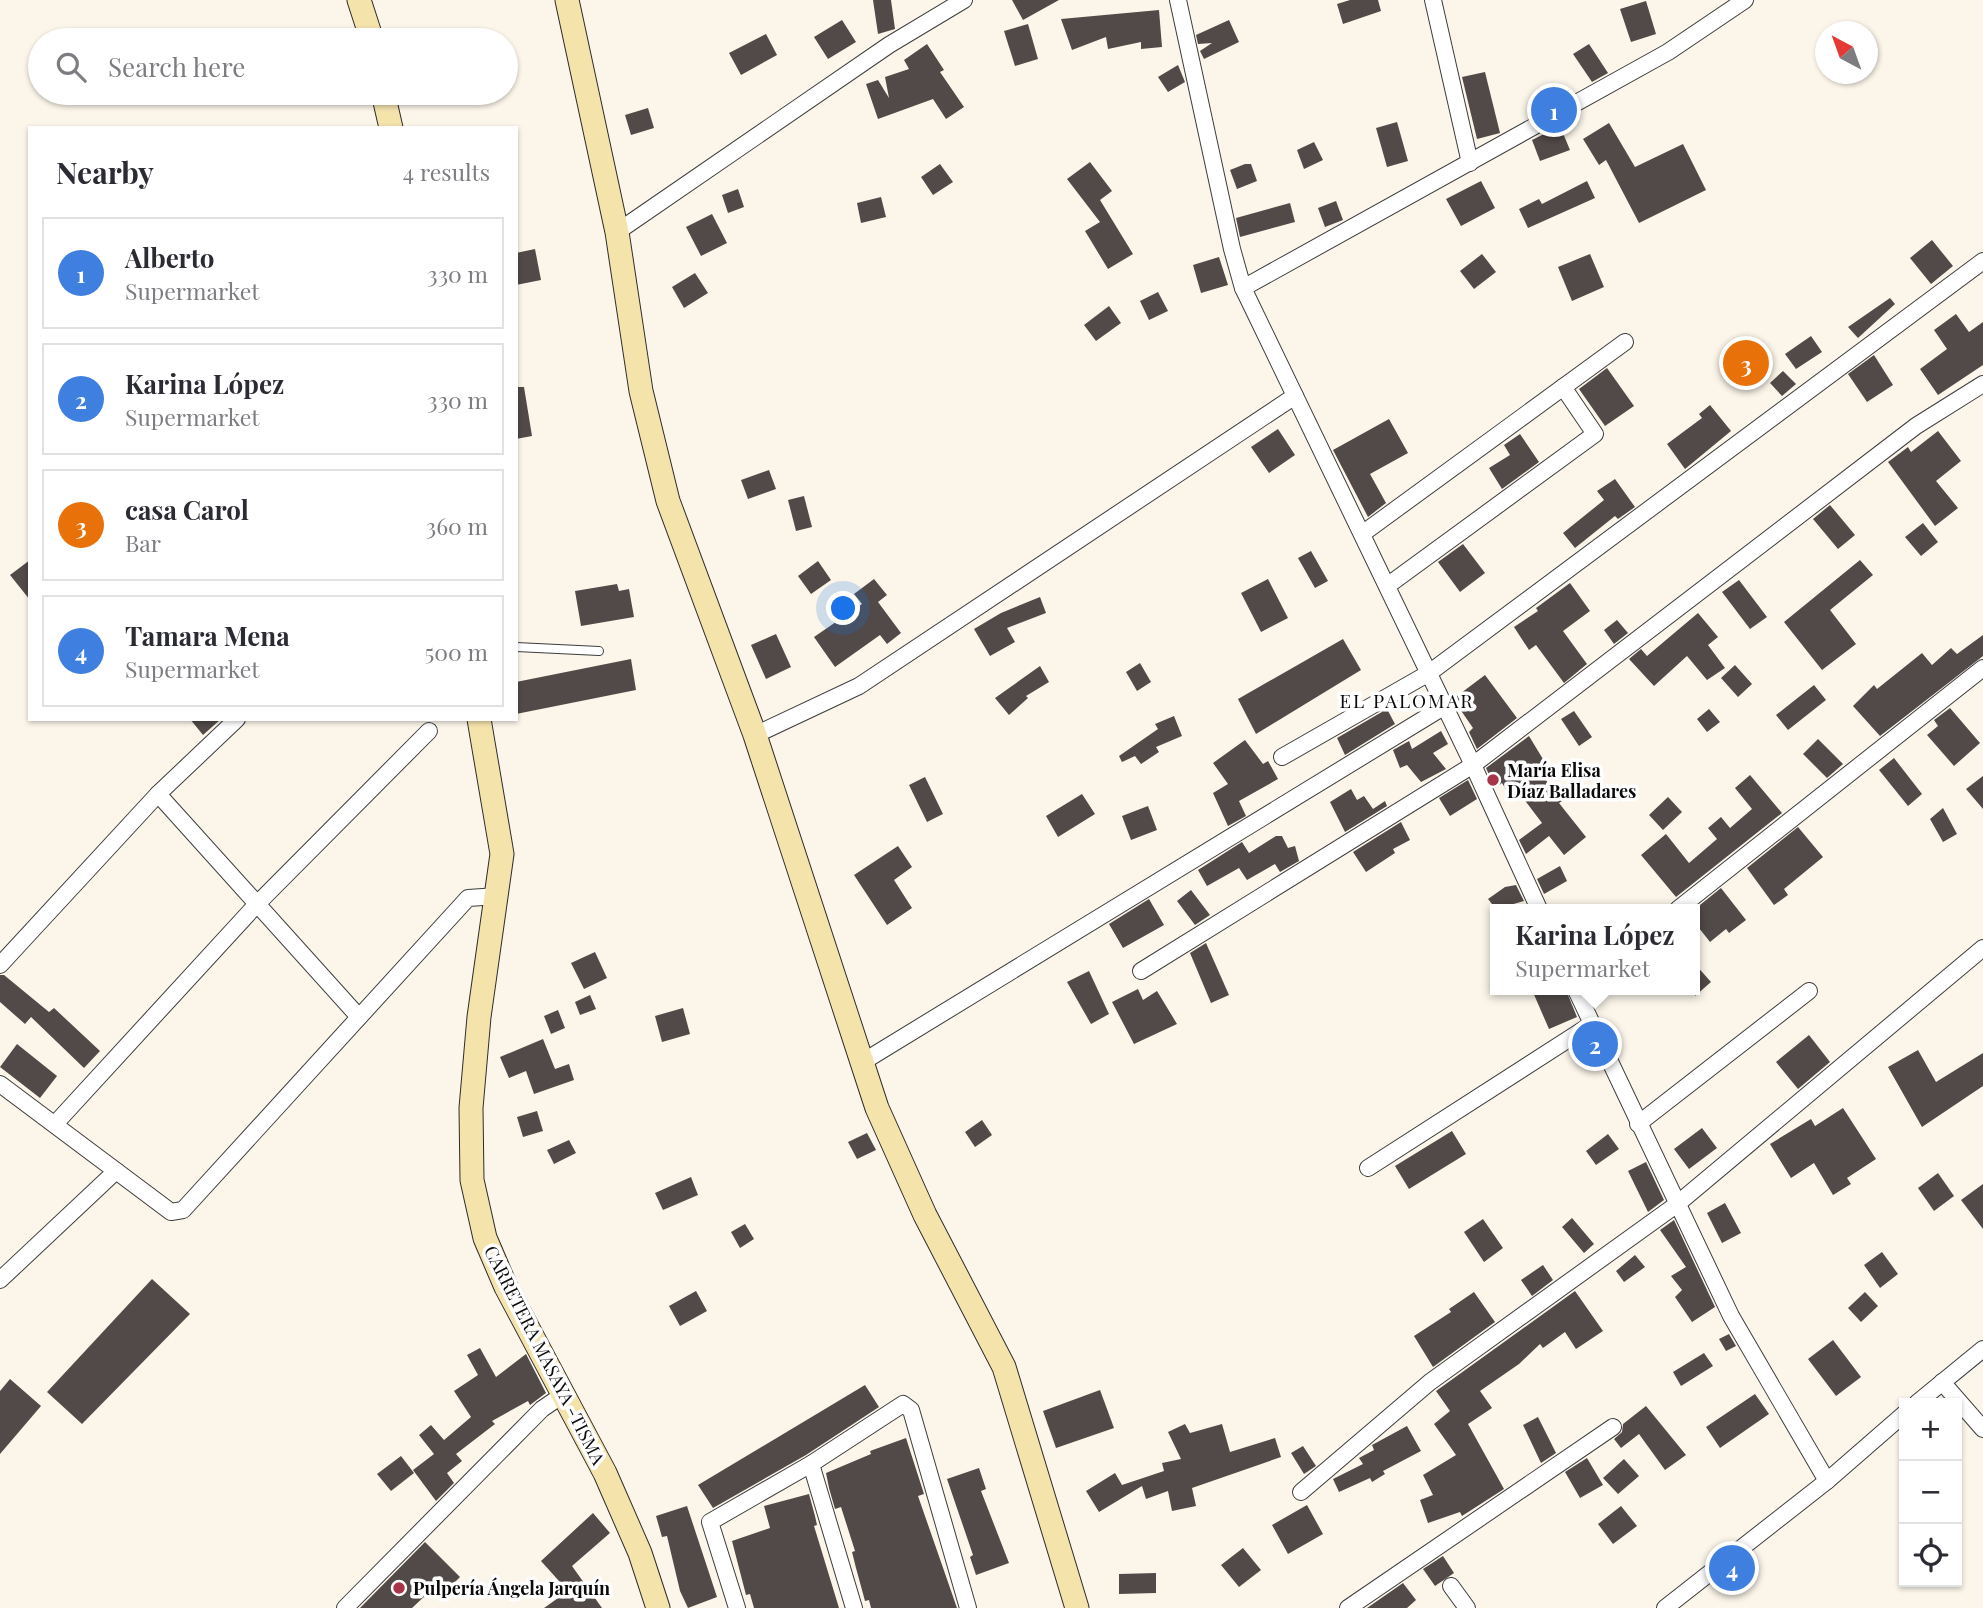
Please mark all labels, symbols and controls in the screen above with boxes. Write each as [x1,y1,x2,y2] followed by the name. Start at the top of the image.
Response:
[1815,21,1878,84] north arrow
[28,28,518,105] search box
[52,48,90,86] icon: search
[108,49,245,84] text: Search here
[1531,84,1577,136] pin: 1
[56,152,154,192] text: Nearby
[403,156,490,187] text: 4 results
[125,240,215,275] text: Alberto
[77,258,85,289] text: 1
[427,258,488,289] text: 330 m
[125,275,259,306] text: Supermarket
[1723,337,1769,389] pin: 3
[125,366,284,401] text: Karina López
[75,384,87,415] text: 2
[427,384,488,415] text: 330 m
[125,401,259,432] text: Supermarket
[125,492,249,527] text: casa Carol
[75,510,87,541] text: 3
[426,510,488,541] text: 360 m
[125,527,161,558] text: Bar
[826,591,860,625] your location
[125,618,290,653] text: Tamara Mena
[75,636,87,667] text: 4
[425,636,488,667] text: 500 m
[125,653,259,684] text: Supermarket
[1340,687,1474,713] district label: EL PALOMAR
[1507,758,1636,803] place label: María Elisa Díaz Balladares
[1485,772,1501,788] marker: María Elisa Díaz Balladares
[1490,904,1700,995] popup
[1515,917,1675,952] text: Karina López
[1515,952,1650,983] text: Supermarket
[1572,1018,1618,1070] pin: 2
[479,1241,611,1469] street label: CARRETERA MASAYA -TISMA
[1899,1398,1962,1587] map controls
[1899,1398,1962,1461] button: +
[1899,1461,1962,1524] button: −
[1899,1524,1962,1587] button: locate
[1709,1542,1755,1594] pin: 4
[413,1576,610,1600] place label: Pulpería Ángela Jarquín
[391,1580,407,1596] marker: Pulpería Ángela Jarquín

